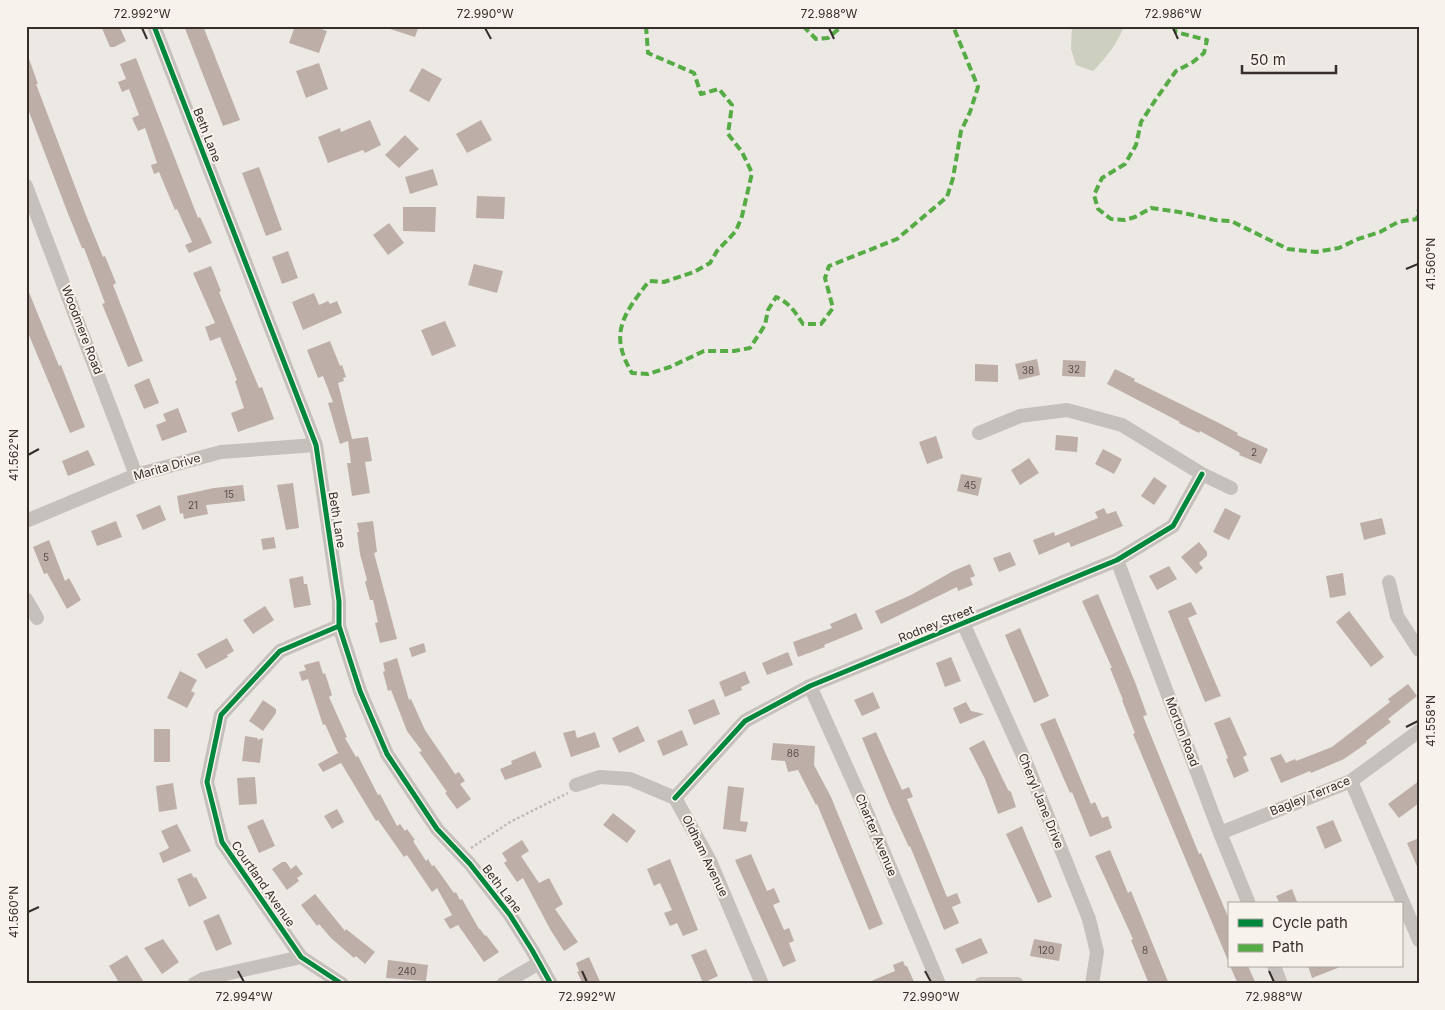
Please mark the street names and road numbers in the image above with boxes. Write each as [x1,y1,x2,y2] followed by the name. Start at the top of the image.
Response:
[190,106,225,164] street label: Beth Lane
[59,283,106,376] street label: Woodmere Road
[132,450,202,483] street label: Marita Drive
[326,491,349,549] street label: Beth Lane
[896,602,976,645] street label: Rodney Street
[1162,695,1203,769] street label: Morton Road
[1016,751,1067,851] street label: Cheryl Jane Drive
[1267,773,1352,818] street label: Bagley Terrace
[852,791,901,878] street label: Charter Avenue
[679,812,732,899] street label: Oldham Avenue
[228,838,299,930] street label: Courtland Avenue
[479,861,525,916] street label: Beth Lane

